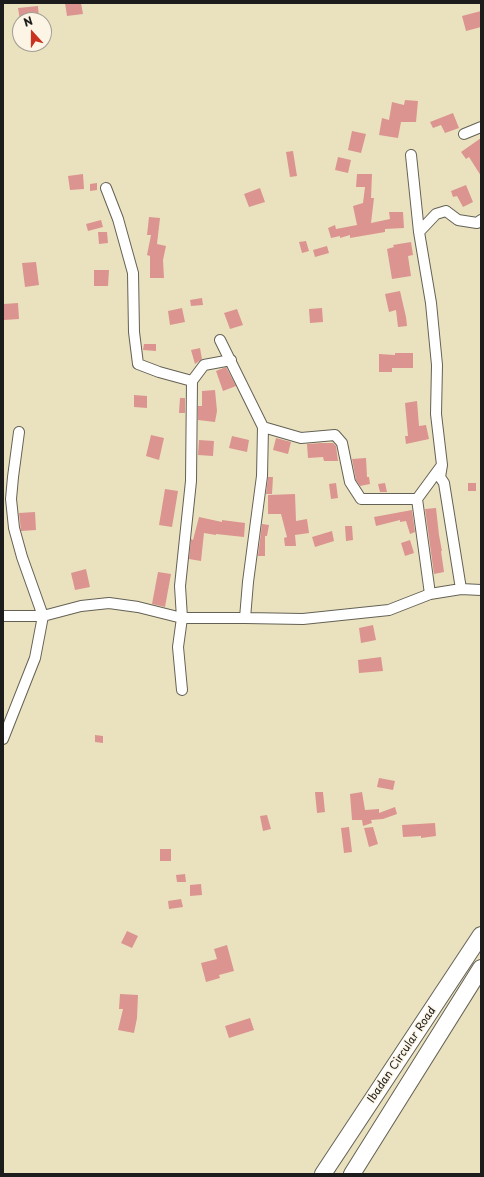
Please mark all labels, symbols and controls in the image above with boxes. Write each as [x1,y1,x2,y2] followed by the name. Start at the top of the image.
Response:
[12,12,52,52] north arrow
[21,12,35,31] text: N
[365,1005,439,1105] street label: Ibadan Circular Road

